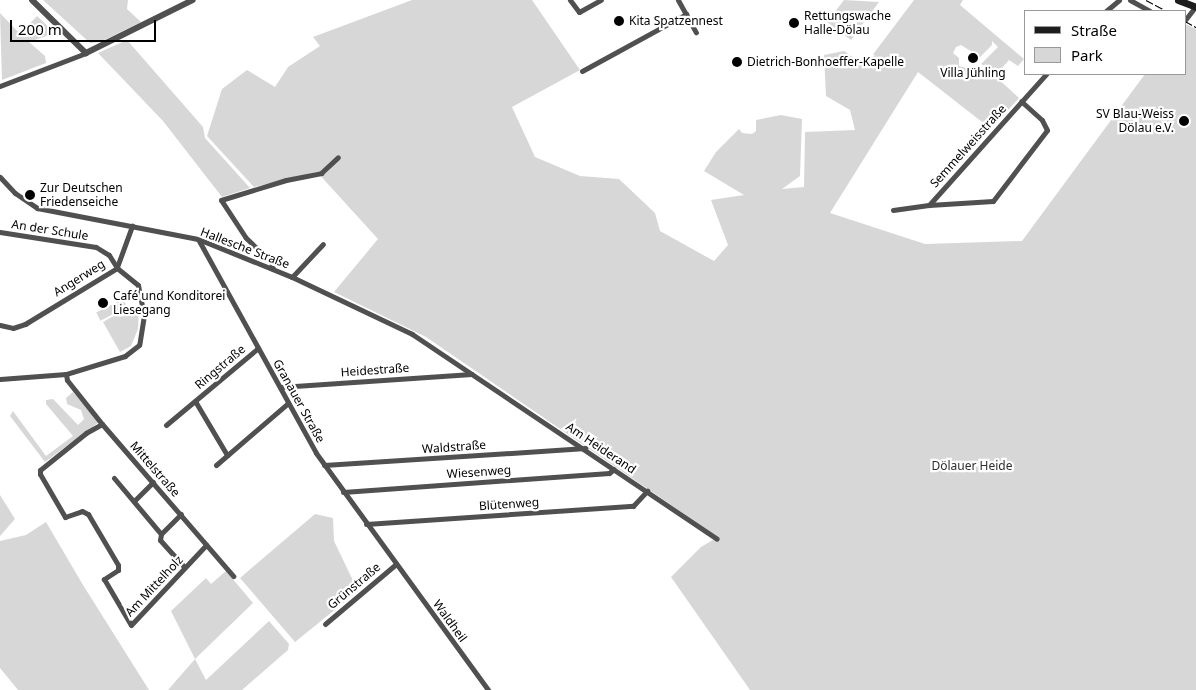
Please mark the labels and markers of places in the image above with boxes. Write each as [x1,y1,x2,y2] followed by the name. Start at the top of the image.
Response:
[804,9,891,37] place label: Rettungswache Halle-Dölau
[629,14,723,28] place label: Kita Spatzennest
[613,15,625,27] marker: Kita Spatzennest
[788,17,800,29] marker: Rettungswache Halle-Dölau
[967,52,979,64] marker: Villa Jühling
[747,55,904,69] place label: Dietrich-Bonhoeffer-Kapelle
[731,56,743,68] marker: Dietrich-Bonhoeffer-Kapelle
[940,66,1006,80] place label: Villa Jühling
[1096,107,1174,135] place label: SV Blau-Weiss Dölau e.V.
[1178,115,1190,127] marker: SV Blau-Weiss Dölau e.V.
[40,181,123,209] place label: Zur Deutschen Friedenseiche
[24,189,36,201] marker: Zur Deutschen Friedenseiche
[113,289,225,317] place label: Café und Konditorei Liesegang
[97,297,109,309] marker: Café und Konditorei Liesegang

